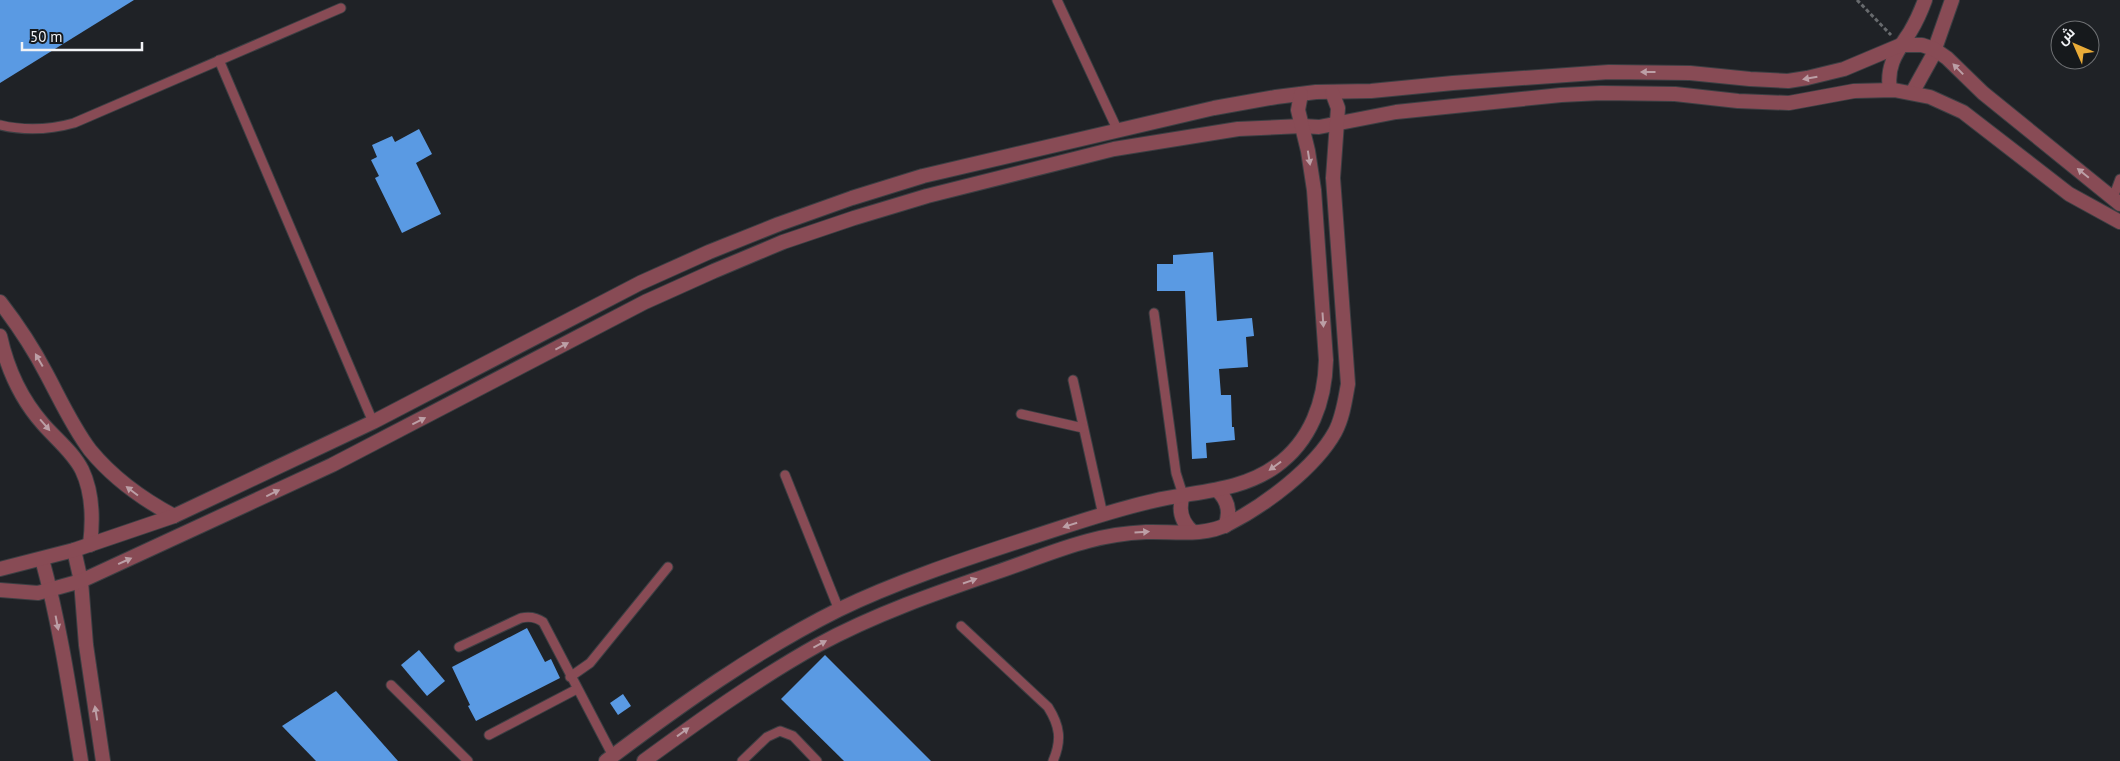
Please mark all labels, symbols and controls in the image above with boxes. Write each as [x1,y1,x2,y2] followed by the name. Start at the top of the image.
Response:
[22,20,142,52] scale bar
[2050,20,2100,70] north arrow
[2053,23,2079,49] text: ش
[30,27,63,46] text: 50 m
[1952,63,1964,75] one-way arrow
[1640,68,1656,76] one-way arrow
[1802,74,1818,82] one-way arrow
[1305,151,1313,167] one-way arrow
[2076,167,2089,178] one-way arrow
[1319,312,1327,328] one-way arrow
[556,341,569,350] one-way arrow
[35,353,43,367] one-way arrow
[411,417,426,425] one-way arrow
[39,419,50,432] one-way arrow
[1268,461,1282,471] one-way arrow
[126,485,139,496] one-way arrow
[266,489,280,497] one-way arrow
[1063,522,1078,530] one-way arrow
[1134,528,1150,536] one-way arrow
[118,557,132,565] one-way arrow
[962,577,977,585] one-way arrow
[53,615,61,631] one-way arrow
[813,640,827,649] one-way arrow
[91,704,99,720] one-way arrow
[676,727,690,737] one-way arrow

